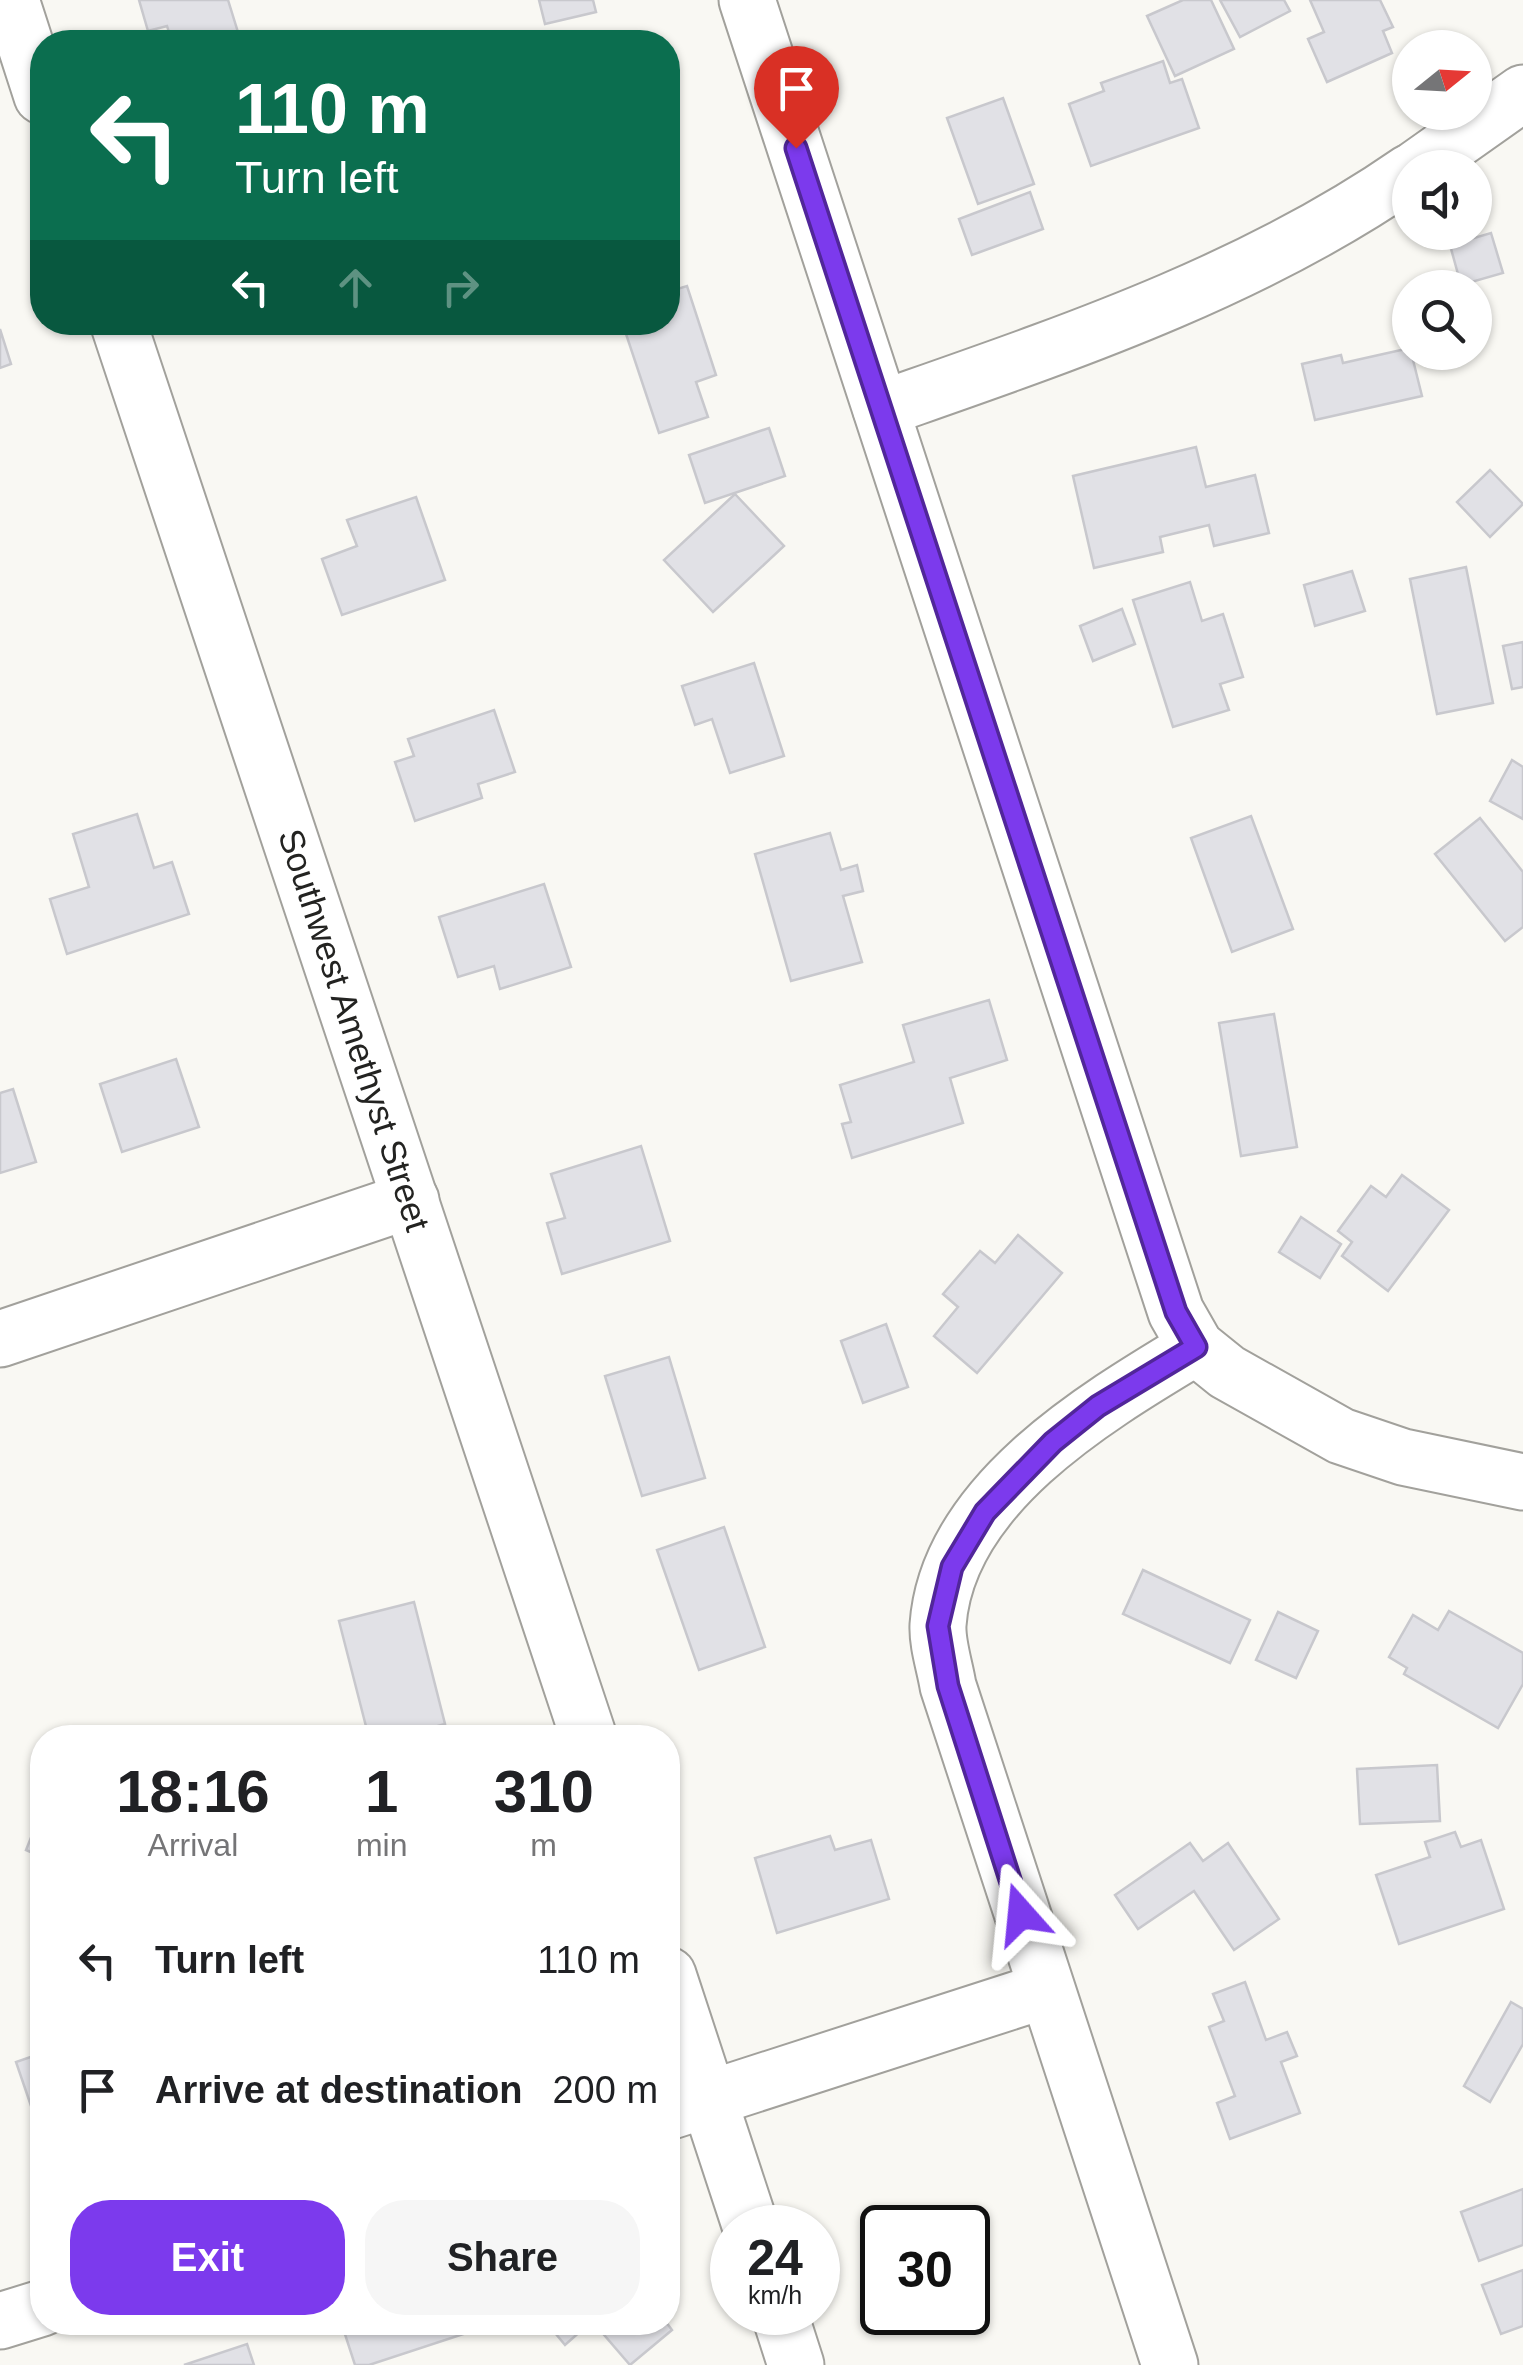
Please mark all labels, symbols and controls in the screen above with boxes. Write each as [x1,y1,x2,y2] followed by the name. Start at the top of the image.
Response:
[1392,30,1492,130] north arrow
[1392,30,1492,370] map controls
[754,46,839,149] pin
[769,61,824,116] icon: arrive
[70,70,200,200] icon: left
[235,70,430,148] text: 110 m
[1392,150,1492,250] button: sound
[235,152,398,203] text: Turn left
[223,260,278,315] icon: left
[328,260,383,315] icon: ahead
[433,260,488,315] icon: right
[1392,270,1492,370] button: search
[271,824,438,1236] street label: Southwest Amethyst Street
[116,1758,270,1825] text: 18:16
[365,1758,398,1825] text: 1
[494,1758,594,1825] text: 310
[148,1827,238,1863] text: Arrival
[356,1827,407,1863] text: min
[530,1827,557,1863] text: m
[969,1862,1073,1966] position arrow
[70,1933,125,1988] icon: left
[155,1939,304,1981] text: Turn left
[537,1939,640,1981] text: 110 m
[70,2063,125,2118] icon: arrive
[155,2069,522,2111] text: Arrive at destination
[552,2069,658,2111] text: 200 m
[70,2200,345,2315] button: Exit
[365,2200,640,2315] button: Share
[860,2205,990,2335] speed limit sign: 30
[747,2230,803,2286] text: 24
[748,2281,802,2309] text: km/h

